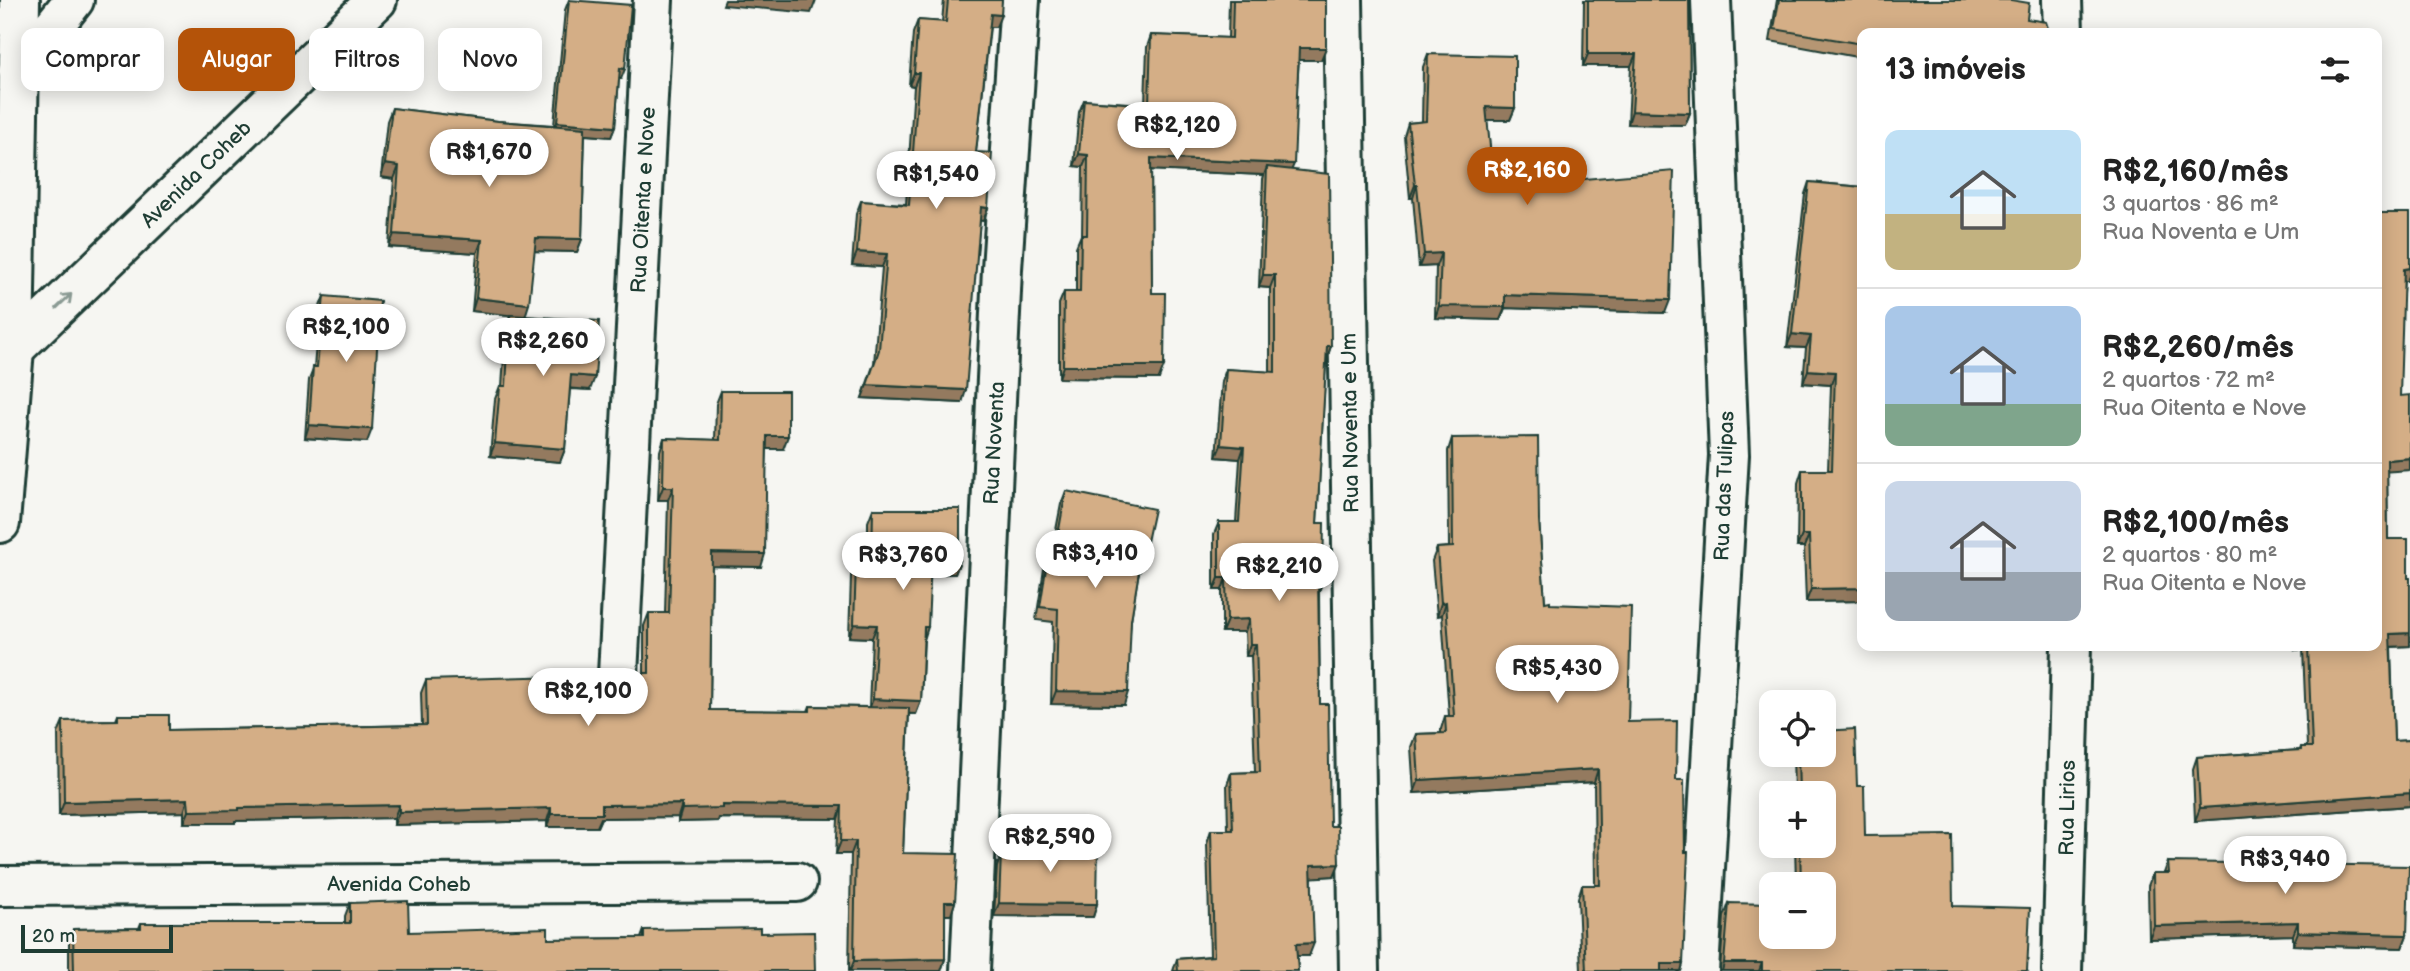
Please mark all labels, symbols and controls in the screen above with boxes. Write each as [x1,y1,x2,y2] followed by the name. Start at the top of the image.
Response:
[21,28,164,91] chip: Comprar
[178,28,295,91] chip: Alugar
[309,28,424,91] chip: Filtros
[438,28,542,91] chip: Novo
[2316,51,2354,89] icon: filters
[1885,52,2026,88] text: 13 imóveis
[1112,102,1242,162] pin: R$2,120
[626,106,661,294] street label: Rua Oitenta e Nove
[1133,111,1221,139] text: R$2,120
[136,115,257,233] street label: Avenida Coheb
[424,130,554,189] pin: R$1,670
[446,138,532,166] text: R$1,670
[1462,148,1592,207] pin: R$2,160
[871,152,1001,211] pin: R$1,540
[2102,154,2288,190] text: R$2,160/mês
[1483,156,1571,184] text: R$2,160
[1941,158,2025,242] icon: home
[893,160,979,188] text: R$1,540
[2102,190,2279,218] text: 3 quartos · 86 m²
[2102,218,2299,246] text: Rua Noventa e Um
[55,293,72,310] one-way arrow
[281,304,411,364] pin: R$2,100
[302,313,390,341] text: R$2,100
[478,318,608,378] pin: R$2,260
[497,327,589,355] text: R$2,260
[2102,330,2294,366] text: R$2,260/mês
[1336,333,1365,513] street label: Rua Noventa e Um
[1941,334,2025,418] icon: home
[2102,366,2275,394] text: 2 quartos · 72 m²
[979,381,1010,505] street label: Rua Noventa
[2102,394,2306,422] text: Rua Oitenta e Nove
[1709,410,1740,562] street label: Rua das Tulipas
[2102,505,2289,541] text: R$2,100/mês
[1941,509,2025,593] icon: home
[1030,530,1160,590] pin: R$3,410
[838,532,968,592] pin: R$3,760
[1052,539,1138,567] text: R$3,410
[858,541,948,569] text: R$3,760
[2102,541,2278,569] text: 2 quartos · 80 m²
[1214,544,1344,603] pin: R$2,210
[1235,552,1323,580] text: R$2,210
[2102,569,2306,597] text: Rua Oitenta e Nove
[1492,646,1622,705] pin: R$5,430
[1512,654,1602,682] text: R$5,430
[523,668,653,728] pin: R$2,100
[544,677,632,705] text: R$2,100
[1759,690,1836,949] map controls
[1759,690,1836,767] button: locate
[2054,760,2081,856] street label: Rua Lirios
[1759,781,1836,858] button: +
[985,814,1115,874] pin: R$2,590
[1005,823,1095,851] text: R$2,590
[2220,836,2350,896] pin: R$3,940
[2240,845,2330,873] text: R$3,940
[327,872,471,897] street label: Avenida Coheb
[1759,872,1836,949] button: −
[21,922,173,954] scale bar
[32,925,75,948] text: 20 m

